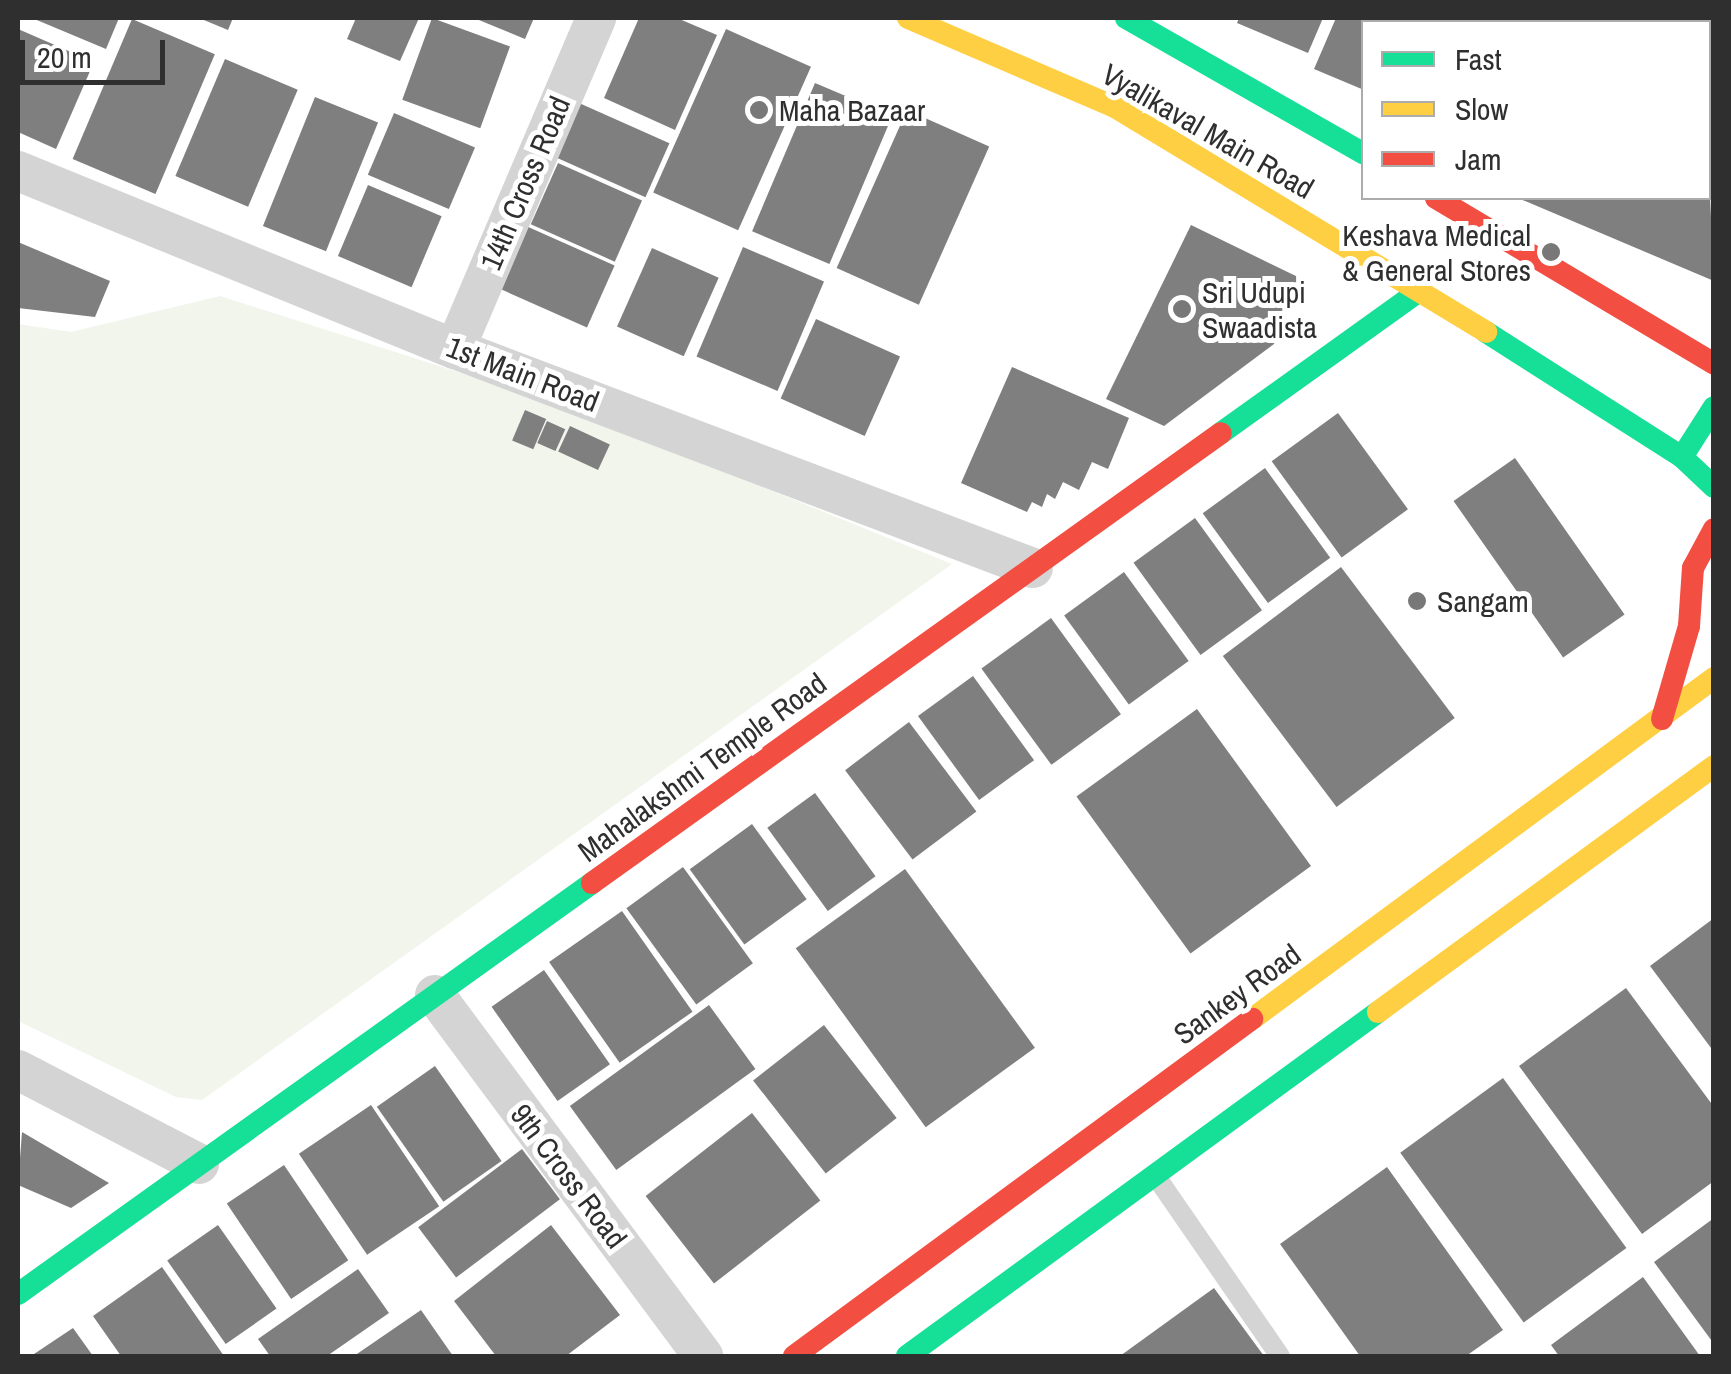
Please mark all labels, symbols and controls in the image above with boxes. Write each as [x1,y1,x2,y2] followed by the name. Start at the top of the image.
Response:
[25,20,170,82] scale bar
[1361,20,1711,200] legend
[37,37,92,77] text: 20 m
[1455,39,1502,79] text: Fast
[1096,56,1320,206] street label: Vyalikaval Main Road
[1455,89,1508,129] text: Slow
[472,91,578,275] street label: 14th Cross Road
[779,92,925,128] place label: Maha Bazaar
[748,99,770,121] marker: Maha Bazaar
[1455,139,1501,179] text: Jam
[1342,217,1531,288] place label: Keshava Medical & General Stores
[1540,241,1562,263] marker: Keshava Medical & General Stores
[1202,274,1317,344] place label: Sri Udupi Swaadista
[1171,298,1193,320] marker: Sri Udupi Swaadista
[442,329,604,419] street label: 1st Main Road
[1437,583,1529,619] place label: Sangam
[1406,590,1428,612] marker: Sangam
[571,665,833,869] street label: Mahalakshmi Temple Road
[1167,936,1307,1052] street label: Sankey Road
[503,1097,635,1255] street label: 9th Cross Road

